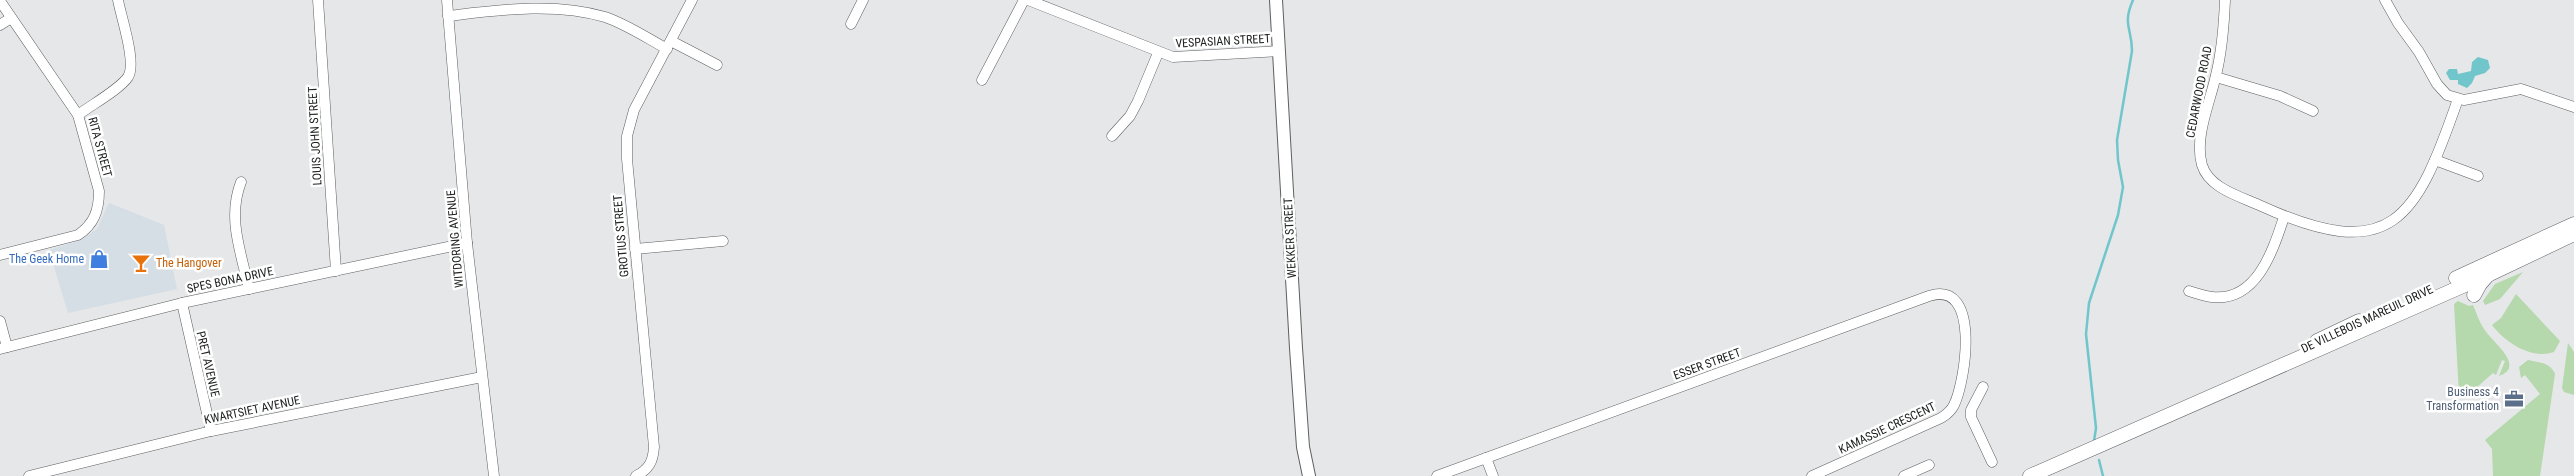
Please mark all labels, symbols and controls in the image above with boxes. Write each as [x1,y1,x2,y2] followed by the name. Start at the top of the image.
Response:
[1175,32,1271,50] street label: VESPASIAN STREET
[2183,45,2215,139] street label: CEDARWOOD ROAD
[305,86,325,186] street label: LOUIS JOHN STREET
[85,115,115,179] street label: RITA STREET
[444,189,466,289] street label: WITDORING AVENUE
[610,194,632,278] street label: GROTIUS STREET
[1281,197,1299,279] street label: WEKKER STREET
[88,248,110,270] shop icon: The Geek Home
[9,252,84,266] place label: The Geek Home
[130,252,152,274] bar icon: The Hangover
[156,256,222,270] place label: The Hangover
[186,264,274,296] street label: SPES BONA DRIVE
[2299,282,2435,356] street label: DE VILLEBOIS MAREUIL DRIVE
[194,330,222,398] street label: PRET AVENUE
[1671,345,1743,383] street label: ESSER STREET
[2426,385,2499,413] place label: Business 4 Transformation
[2503,388,2525,410] office icon: Business 4 Transformation
[203,393,301,427] street label: KWARTSIET AVENUE
[1836,399,1938,457] street label: KAMASSIE CRESCENT

